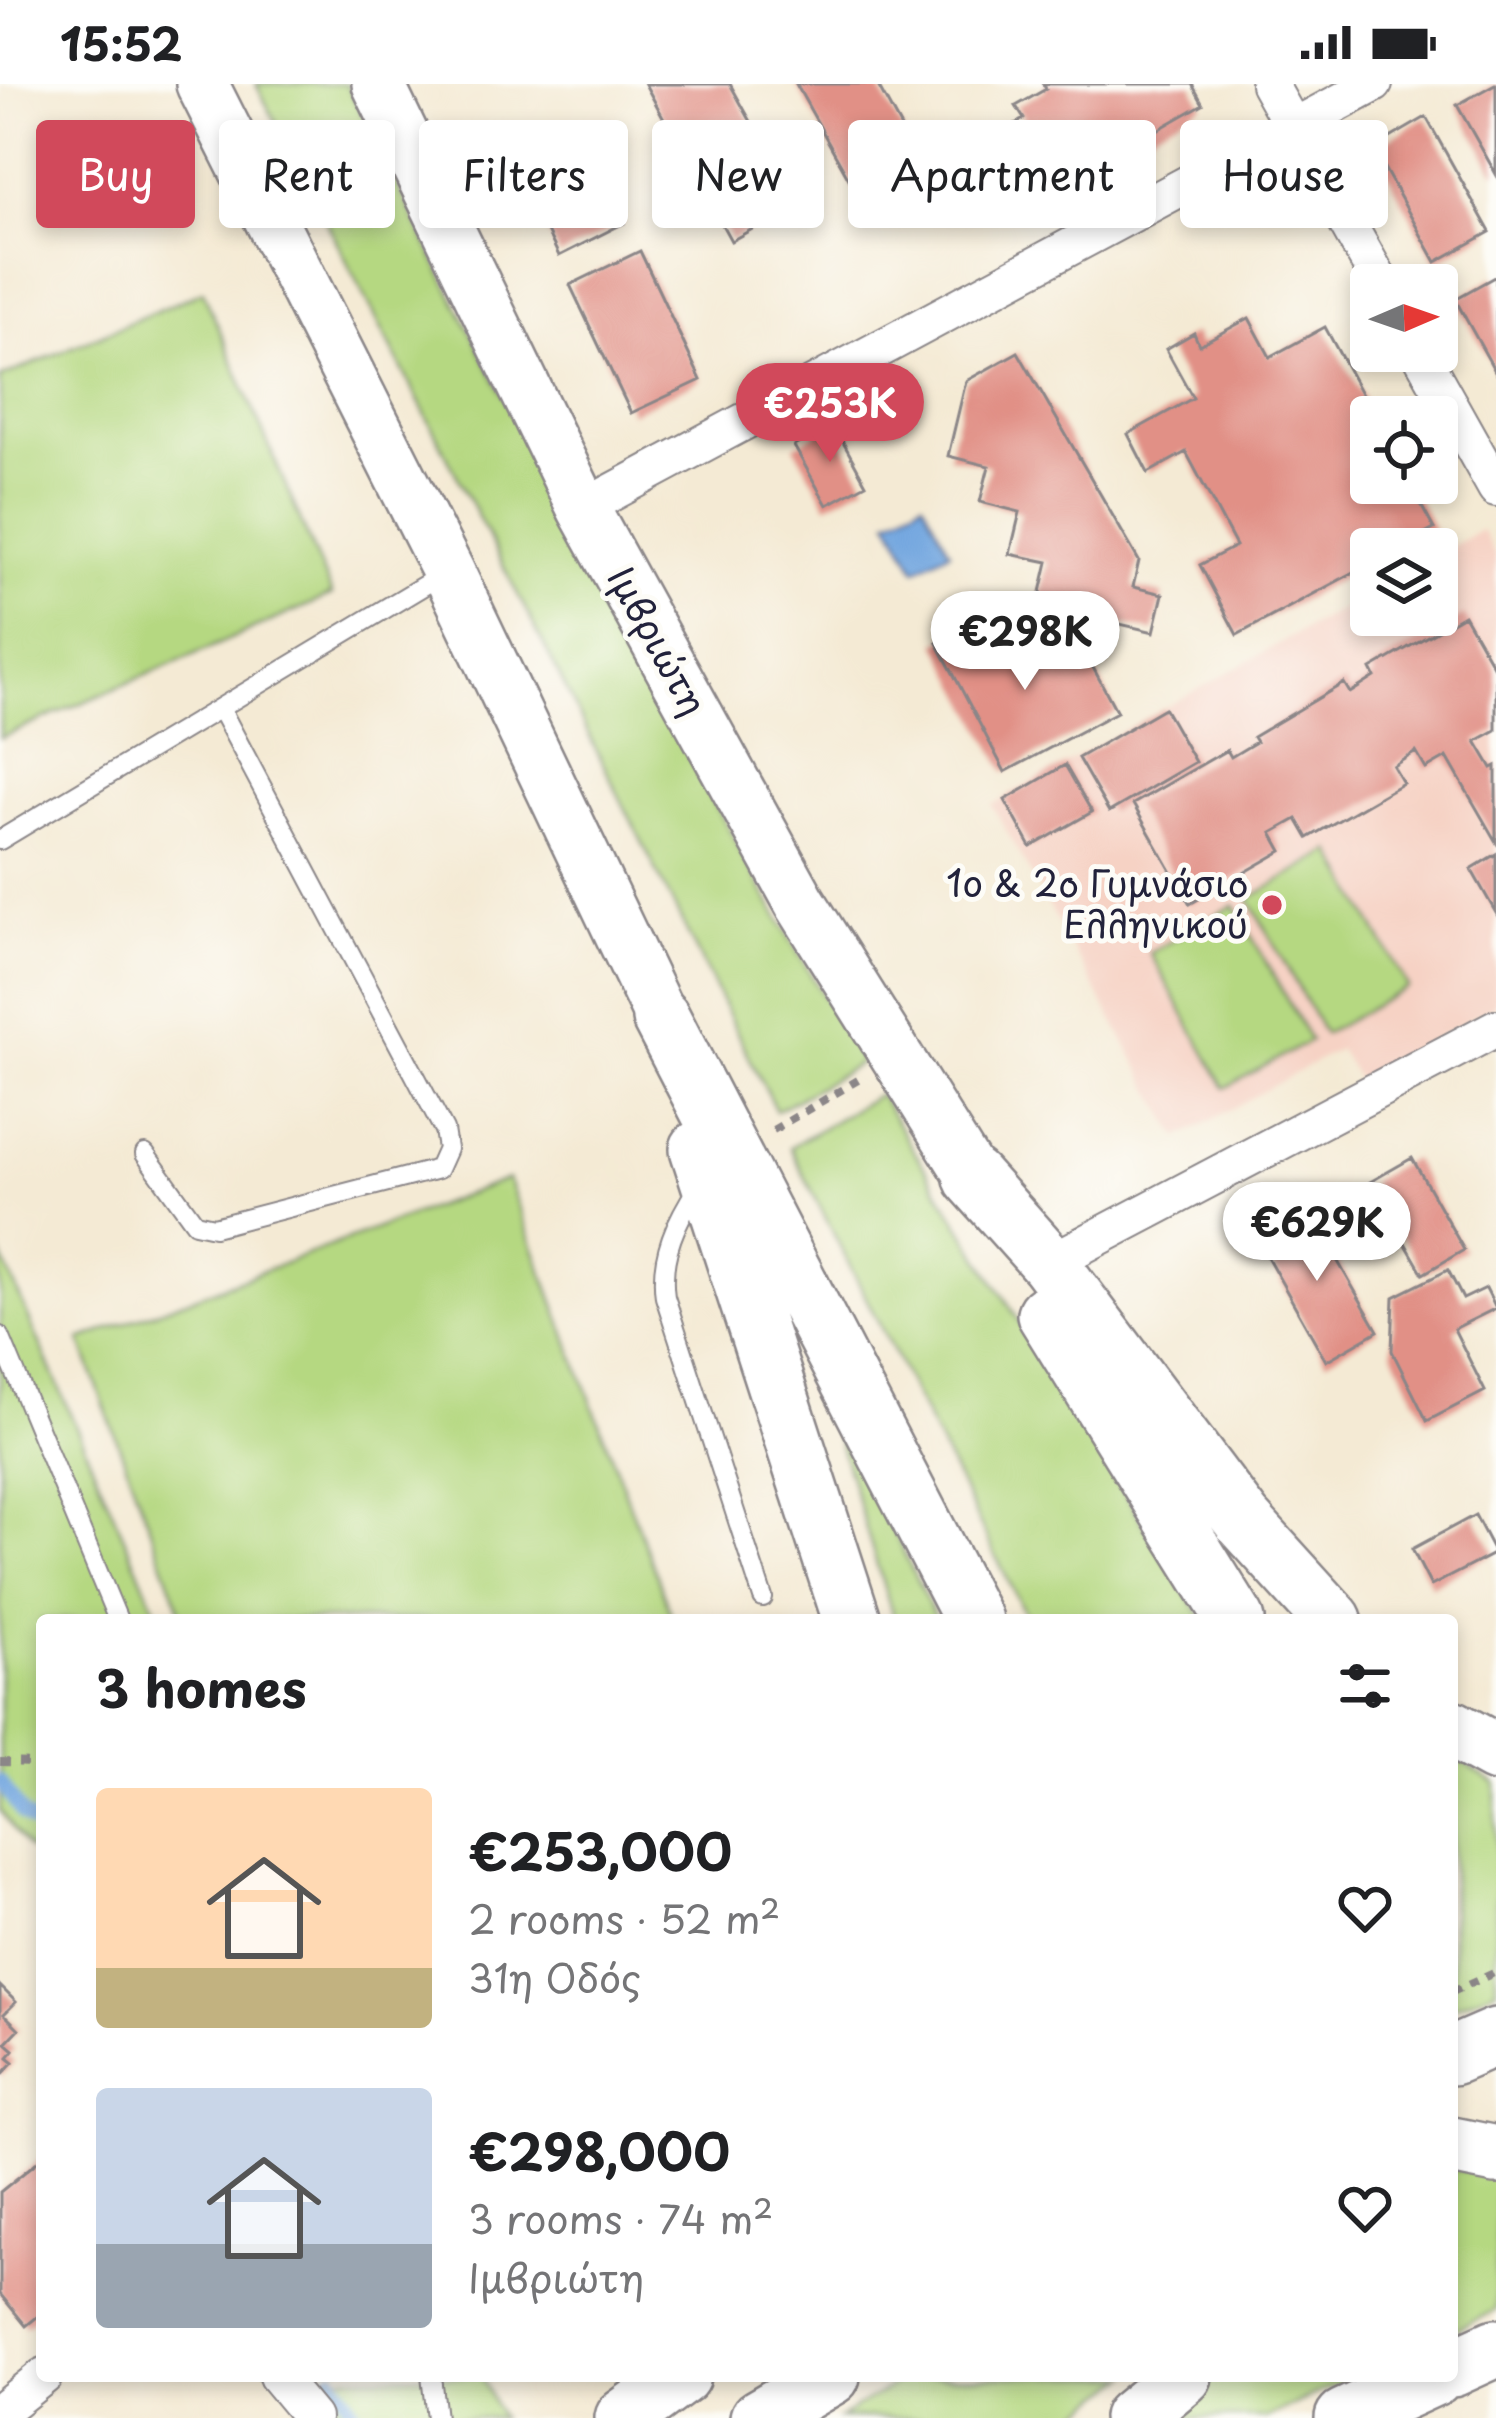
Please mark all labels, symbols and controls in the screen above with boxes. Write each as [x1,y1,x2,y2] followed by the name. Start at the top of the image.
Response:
[60,8,182,76] text: 15:52
[36,120,195,228] chip: Buy
[219,120,395,228] chip: Rent
[419,120,628,228] chip: Filters
[652,120,824,228] chip: New
[848,120,1156,228] chip: Apartment
[1180,120,1388,228] chip: House
[1350,264,1458,372] north arrow
[1350,264,1458,636] map controls
[746,363,914,465] pin: €253K
[763,372,897,431] text: €253K
[1350,396,1458,504] button: locate
[1350,528,1458,636] button: layers
[596,556,722,724] street label: Ιμβριώτη
[941,591,1109,693] pin: €298K
[958,600,1092,659] text: €298K
[946,855,1248,950] place label: 1ο & 2ο Γυμνάσιο Ελληνικού
[1259,892,1285,918] marker: 1ο & 2ο Γυμνάσιο Ελληνικού
[1233,1182,1401,1284] pin: €629K
[1250,1191,1384,1250] text: €629K
[96,1648,307,1725] text: 3 homes
[1332,1653,1398,1719] icon: filters
[468,1811,732,1888] text: €253,000
[192,1836,336,1980] icon: home
[1332,1875,1398,1941] icon: heart
[468,1888,780,1947] text: 2 rooms · 52 m²
[468,1947,641,2006] text: 31η Οδός
[468,2111,730,2188] text: €298,000
[192,2136,336,2280] icon: home
[1332,2175,1398,2241] icon: heart
[468,2188,773,2247] text: 3 rooms · 74 m²
[468,2247,644,2306] text: Ιμβριώτη

